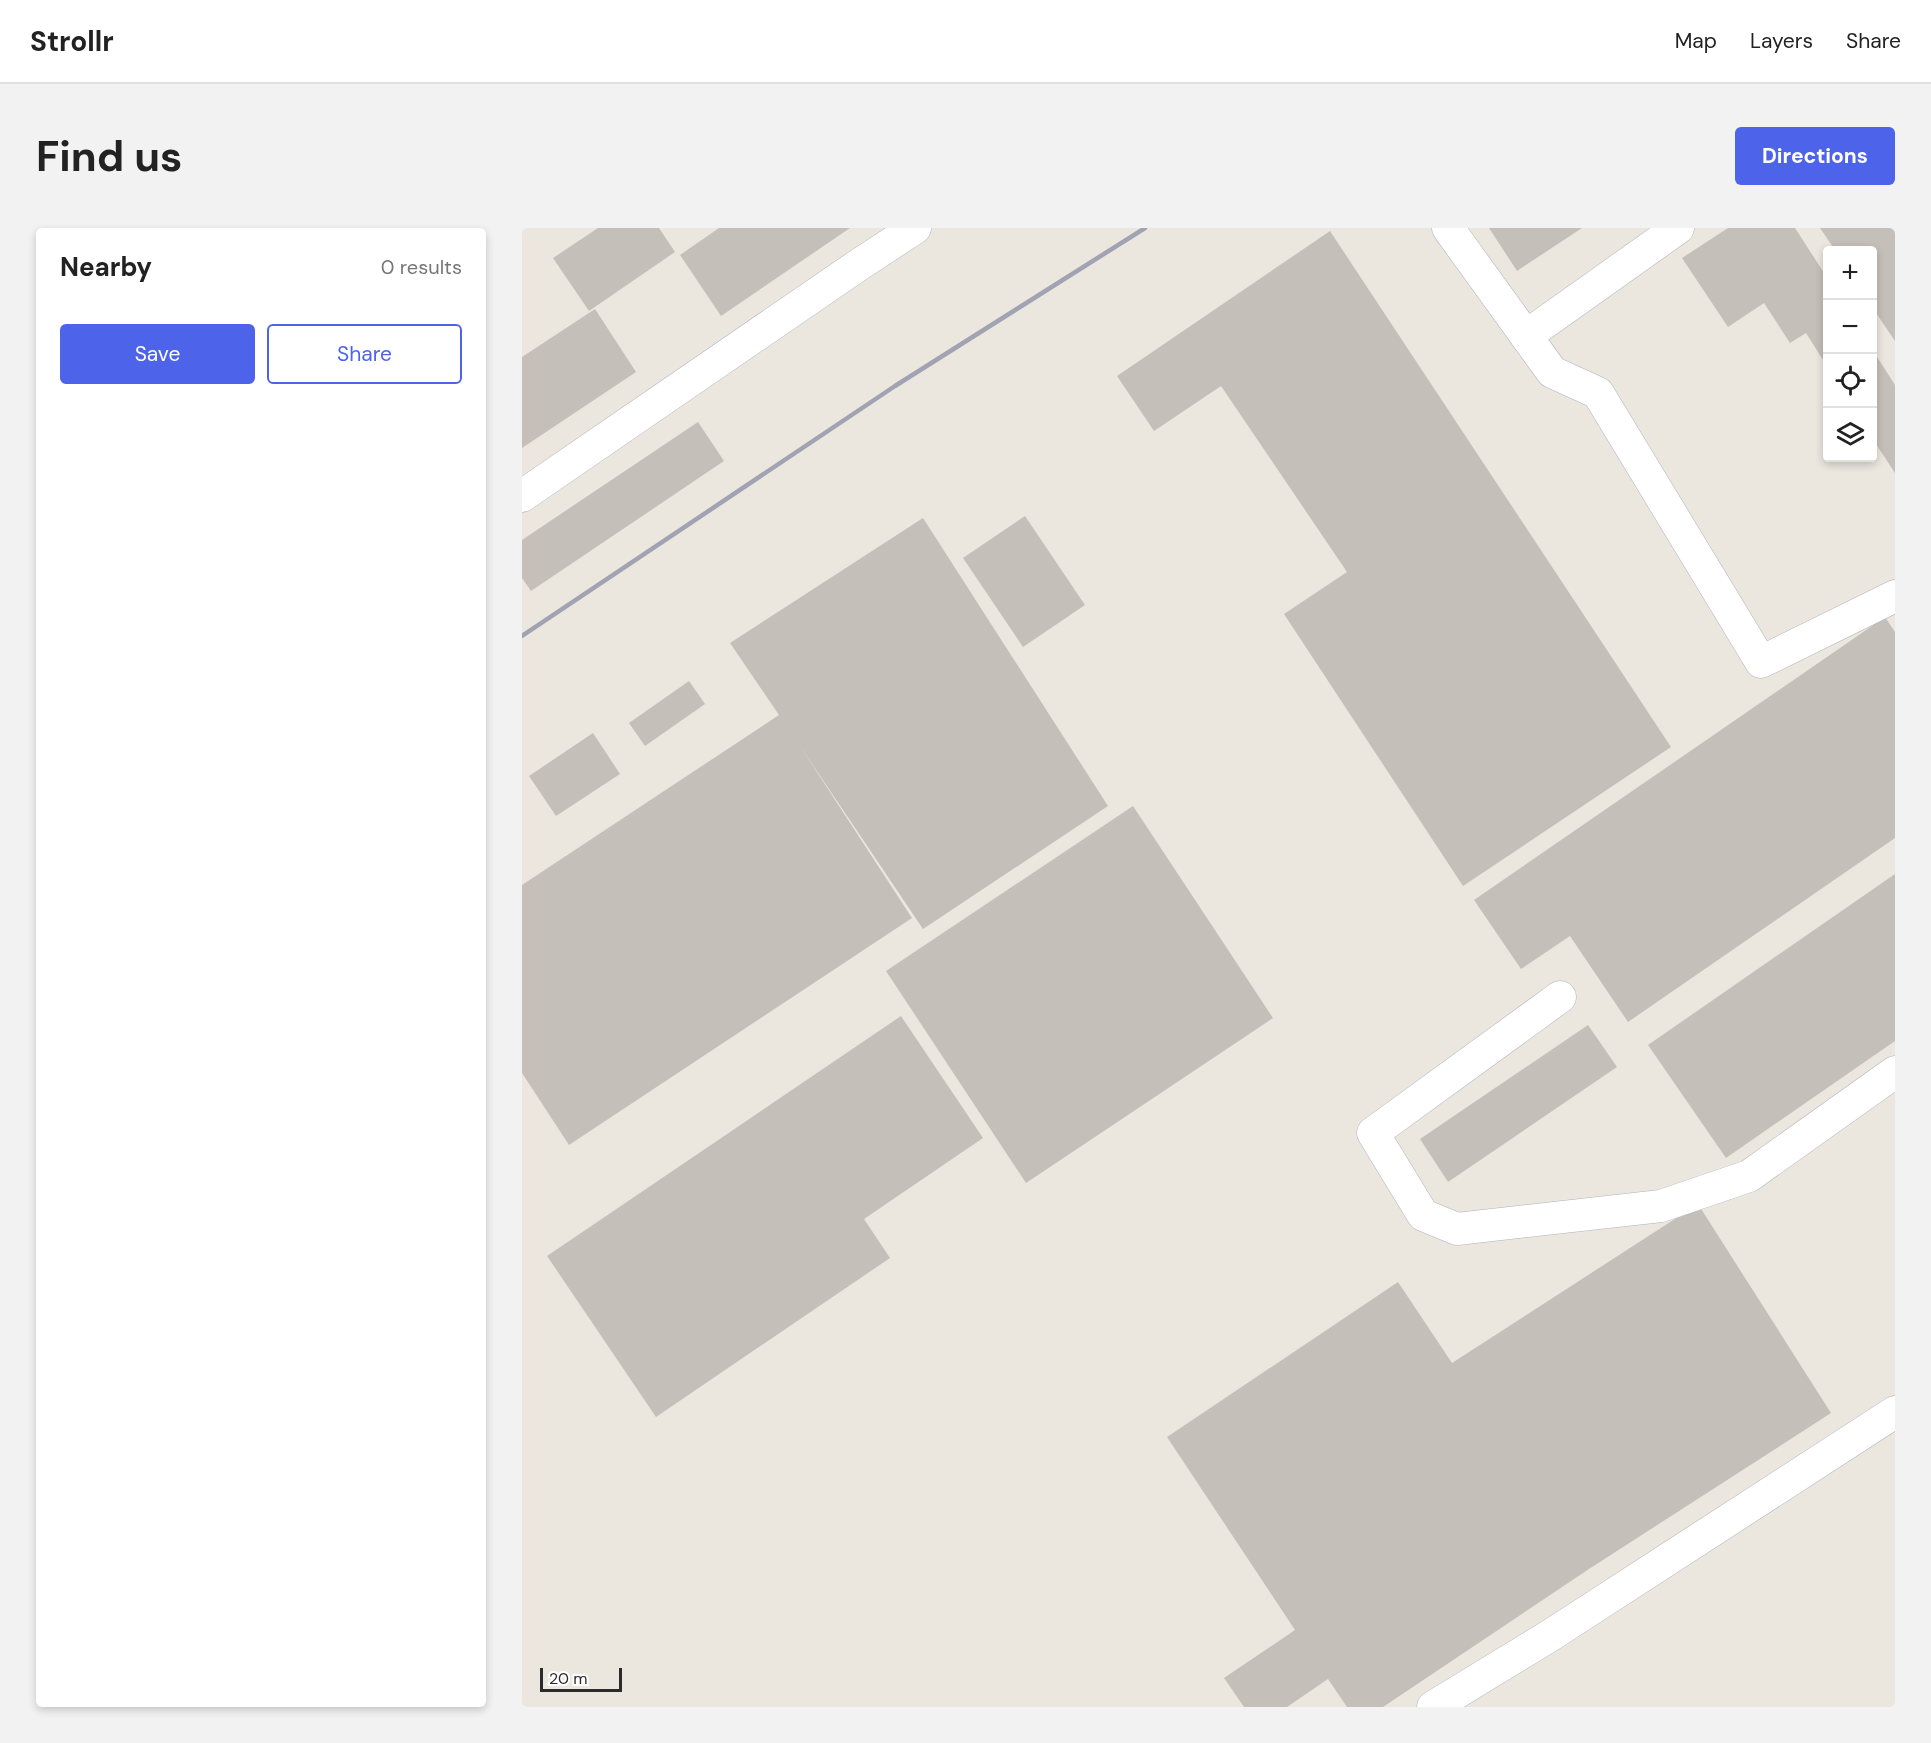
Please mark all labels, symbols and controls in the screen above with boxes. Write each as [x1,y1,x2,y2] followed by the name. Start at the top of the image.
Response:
[30,23,114,60] text: Strollr
[1675,27,1717,55] text: Map
[1750,27,1813,55] text: Layers
[1846,27,1901,55] text: Share
[1735,127,1895,185] button: Directions
[36,129,182,184] text: Find us
[1823,246,1877,462] map controls
[1823,246,1877,300] button: +
[60,250,152,284] text: Nearby
[381,254,462,280] text: 0 results
[1823,300,1877,354] button: −
[60,324,255,384] button: Save
[267,324,462,384] button: Share
[1823,354,1877,408] button: locate
[1823,408,1877,462] button: layers
[540,1665,622,1692] scale bar
[549,1668,588,1689] text: 20 m

